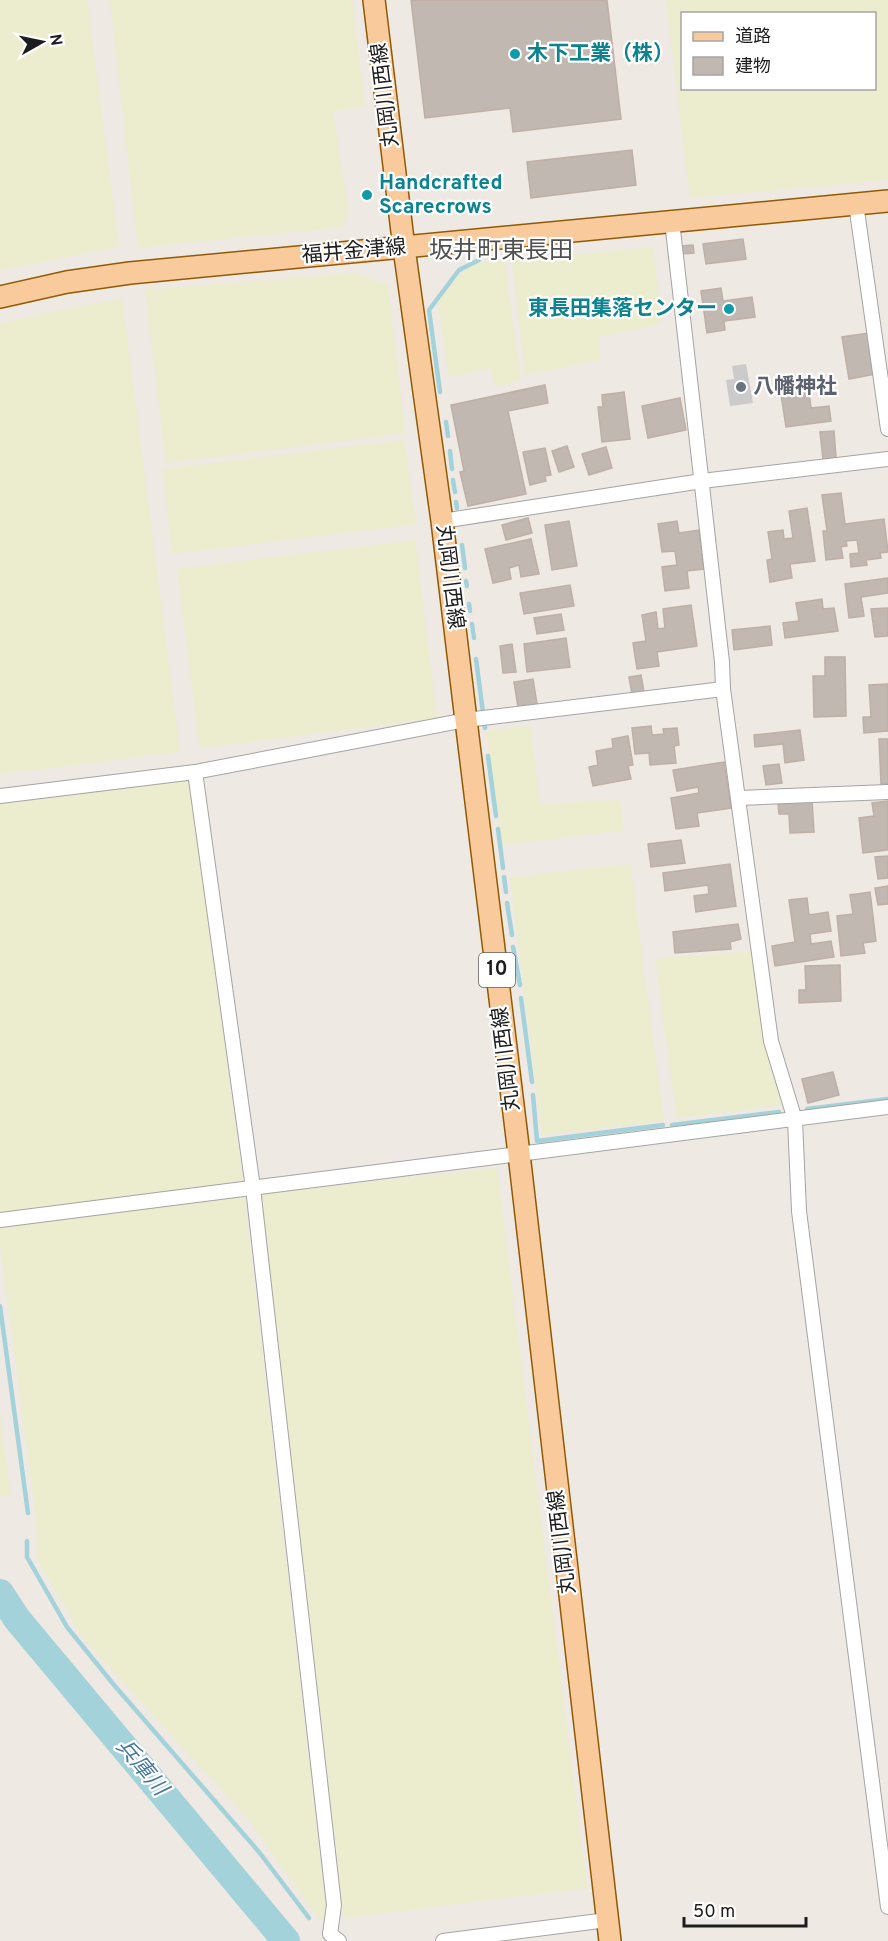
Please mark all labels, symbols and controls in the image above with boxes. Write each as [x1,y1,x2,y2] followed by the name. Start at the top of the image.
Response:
[12,12,72,72] north arrow
[681,12,876,90] legend
[735,26,771,49] text: 道路
[44,33,66,47] text: N
[366,41,406,149] street label: 丸岡川西線
[527,41,674,68] place label: 木下工業（株）
[508,47,522,61] marker: 木下工業（株）
[735,56,771,79] text: 建物
[379,170,503,221] place label: Handcrafted Scarecrows
[360,188,374,202] marker: Handcrafted Scarecrows
[301,234,407,270] street label: 福井金津線
[429,237,573,267] district label: 坂井町東長田
[528,296,717,323] place label: 東長田集落センター
[722,302,736,316] marker: 東長田集落センター
[753,374,837,401] place label: 八幡神社
[734,380,748,394] marker: 八幡神社
[429,523,469,631] street label: 丸岡川西線
[479,953,515,987] road number: 10
[487,1005,527,1113] street label: 丸岡川西線
[543,1488,583,1596] street label: 丸岡川西線
[109,1734,174,1803] water label: 兵庫川
[684,1890,806,1928] scale bar
[693,1901,735,1924] text: 50 m

